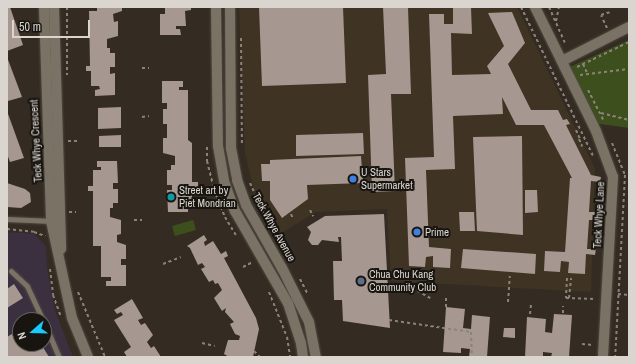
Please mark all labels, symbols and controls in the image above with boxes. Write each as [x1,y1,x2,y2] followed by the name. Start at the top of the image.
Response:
[14,12,92,38] scale bar
[19,19,41,35] text: 50 m
[27,99,45,183] street label: Teck Whye Crescent
[361,166,413,192] place label: U Stars Supermarket
[348,174,358,184] marker: U Stars Supermarket
[591,181,607,249] street label: Teck Whye Lane
[179,184,236,210] place label: Street art by Piet Mondrian
[250,190,298,264] street label: Teck Whye Avenue
[166,192,176,202] marker: Street art by Piet Mondrian
[425,225,449,239] place label: Prime
[412,227,422,237] marker: Prime
[369,268,436,294] place label: Chua Chu Kang Community Club
[356,276,366,286] marker: Chua Chu Kang Community Club
[12,312,52,352] north arrow
[14,330,29,341] text: N

